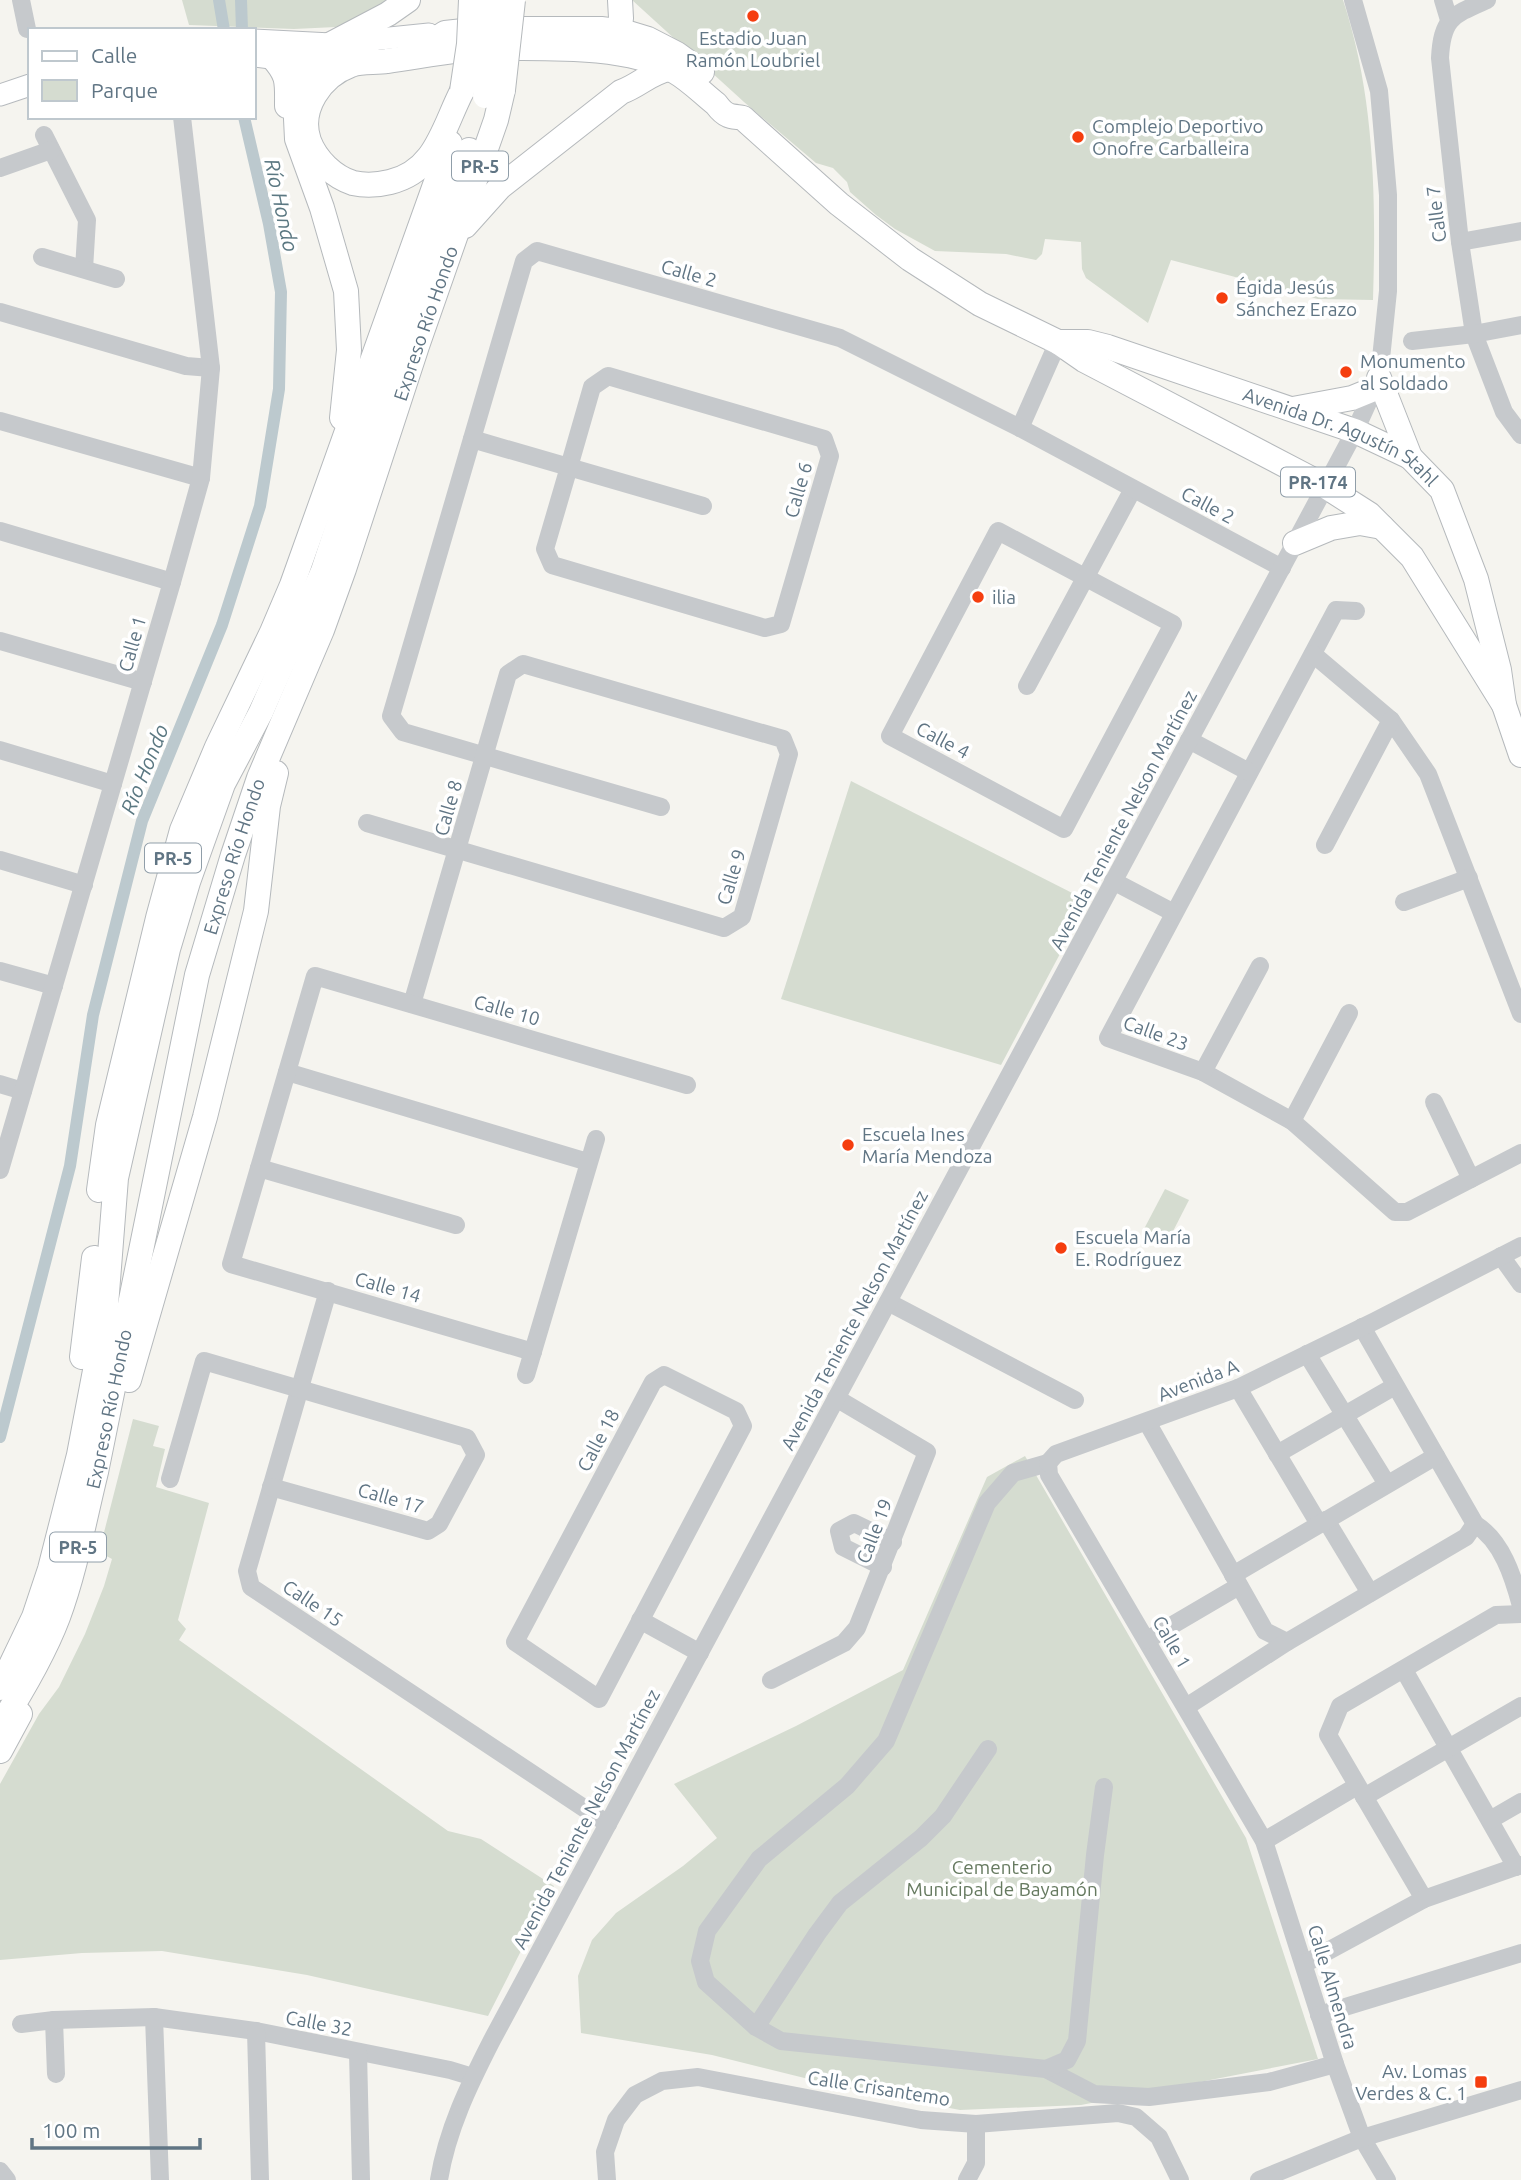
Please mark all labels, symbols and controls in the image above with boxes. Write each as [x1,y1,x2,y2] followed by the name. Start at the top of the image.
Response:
[745,8,761,24] marker: Estadio Juan Ramón Loubriel
[686,27,820,71] place label: Estadio Juan Ramón Loubriel
[28,28,256,119] legend
[91,43,137,67] text: Calle
[91,78,158,102] text: Parque
[1092,115,1264,159] place label: Complejo Deportivo Onofre Carballeira
[1070,129,1086,145] marker: Complejo Deportivo Onofre Carballeira
[452,152,508,181] road number: PR-5
[260,156,304,254] water label: Río Hondo
[1422,184,1450,244] street label: Calle 7
[389,243,462,404] street label: Expreso Río Hondo
[659,255,719,291] street label: Calle 2
[1236,276,1357,320] place label: Égida Jesús Sánchez Erazo
[1214,290,1230,306] marker: Égida Jesús Sánchez Erazo
[1360,350,1466,394] place label: Monumento al Soldado
[1338,364,1354,380] marker: Monumento al Soldado
[1240,383,1443,490] street label: Avenida Dr. Agustín Stahl
[780,460,816,520] street label: Calle 6
[1281,468,1355,496] road number: PR-174
[1178,482,1238,528] street label: Calle 2
[992,586,1016,608] place label: ilia
[970,589,986,605] marker: ilia
[114,614,150,674] street label: Calle 1
[1045,686,1201,954] street label: Avenida Teniente Nelson Martínez
[913,717,973,763] street label: Calle 4
[115,721,173,817] water label: Río Hondo
[199,776,269,937] street label: Expreso Río Hondo
[430,778,466,838] street label: Calle 8
[145,844,201,872] road number: PR-5
[712,847,750,907] street label: Calle 9
[471,990,543,1030] street label: Calle 10
[1120,1011,1192,1055] street label: Calle 23
[862,1123,993,1167] place label: Escuela Ines María Mendoza
[840,1137,856,1153] marker: Escuela Ines María Mendoza
[776,1186,932,1454] street label: Avenida Teniente Nelson Martínez
[1075,1226,1191,1270] place label: Escuela María E. Rodríguez
[1053,1240,1069,1256] marker: Escuela María E. Rodríguez
[352,1267,424,1307] street label: Calle 14
[81,1327,136,1491] street label: Expreso Río Hondo
[1154,1354,1242,1405] street label: Avenida A
[572,1405,624,1475] street label: Calle 18
[355,1478,427,1518] street label: Calle 17
[852,1495,896,1567] street label: Calle 19
[50,1532,106,1562] road number: PR-5
[279,1575,347,1631] street label: Calle 15
[1148,1612,1196,1672] street label: Calle 1
[508,1685,664,1953] street label: Avenida Teniente Nelson Martínez
[906,1856,1098,1900] park label: Cementerio Municipal de Bayamón
[1304,1922,1362,2052] street label: Calle Almendra
[284,2006,354,2040] street label: Calle 32
[1355,2060,1467,2104] place label: Av. Lomas Verdes & C. 1
[806,2066,952,2110] street label: Calle Crisantemo
[1473,2074,1489,2090] marker: Av. Lomas Verdes & C. 1
[32,2106,200,2150] scale bar
[42,2118,100,2142] text: 100 m

